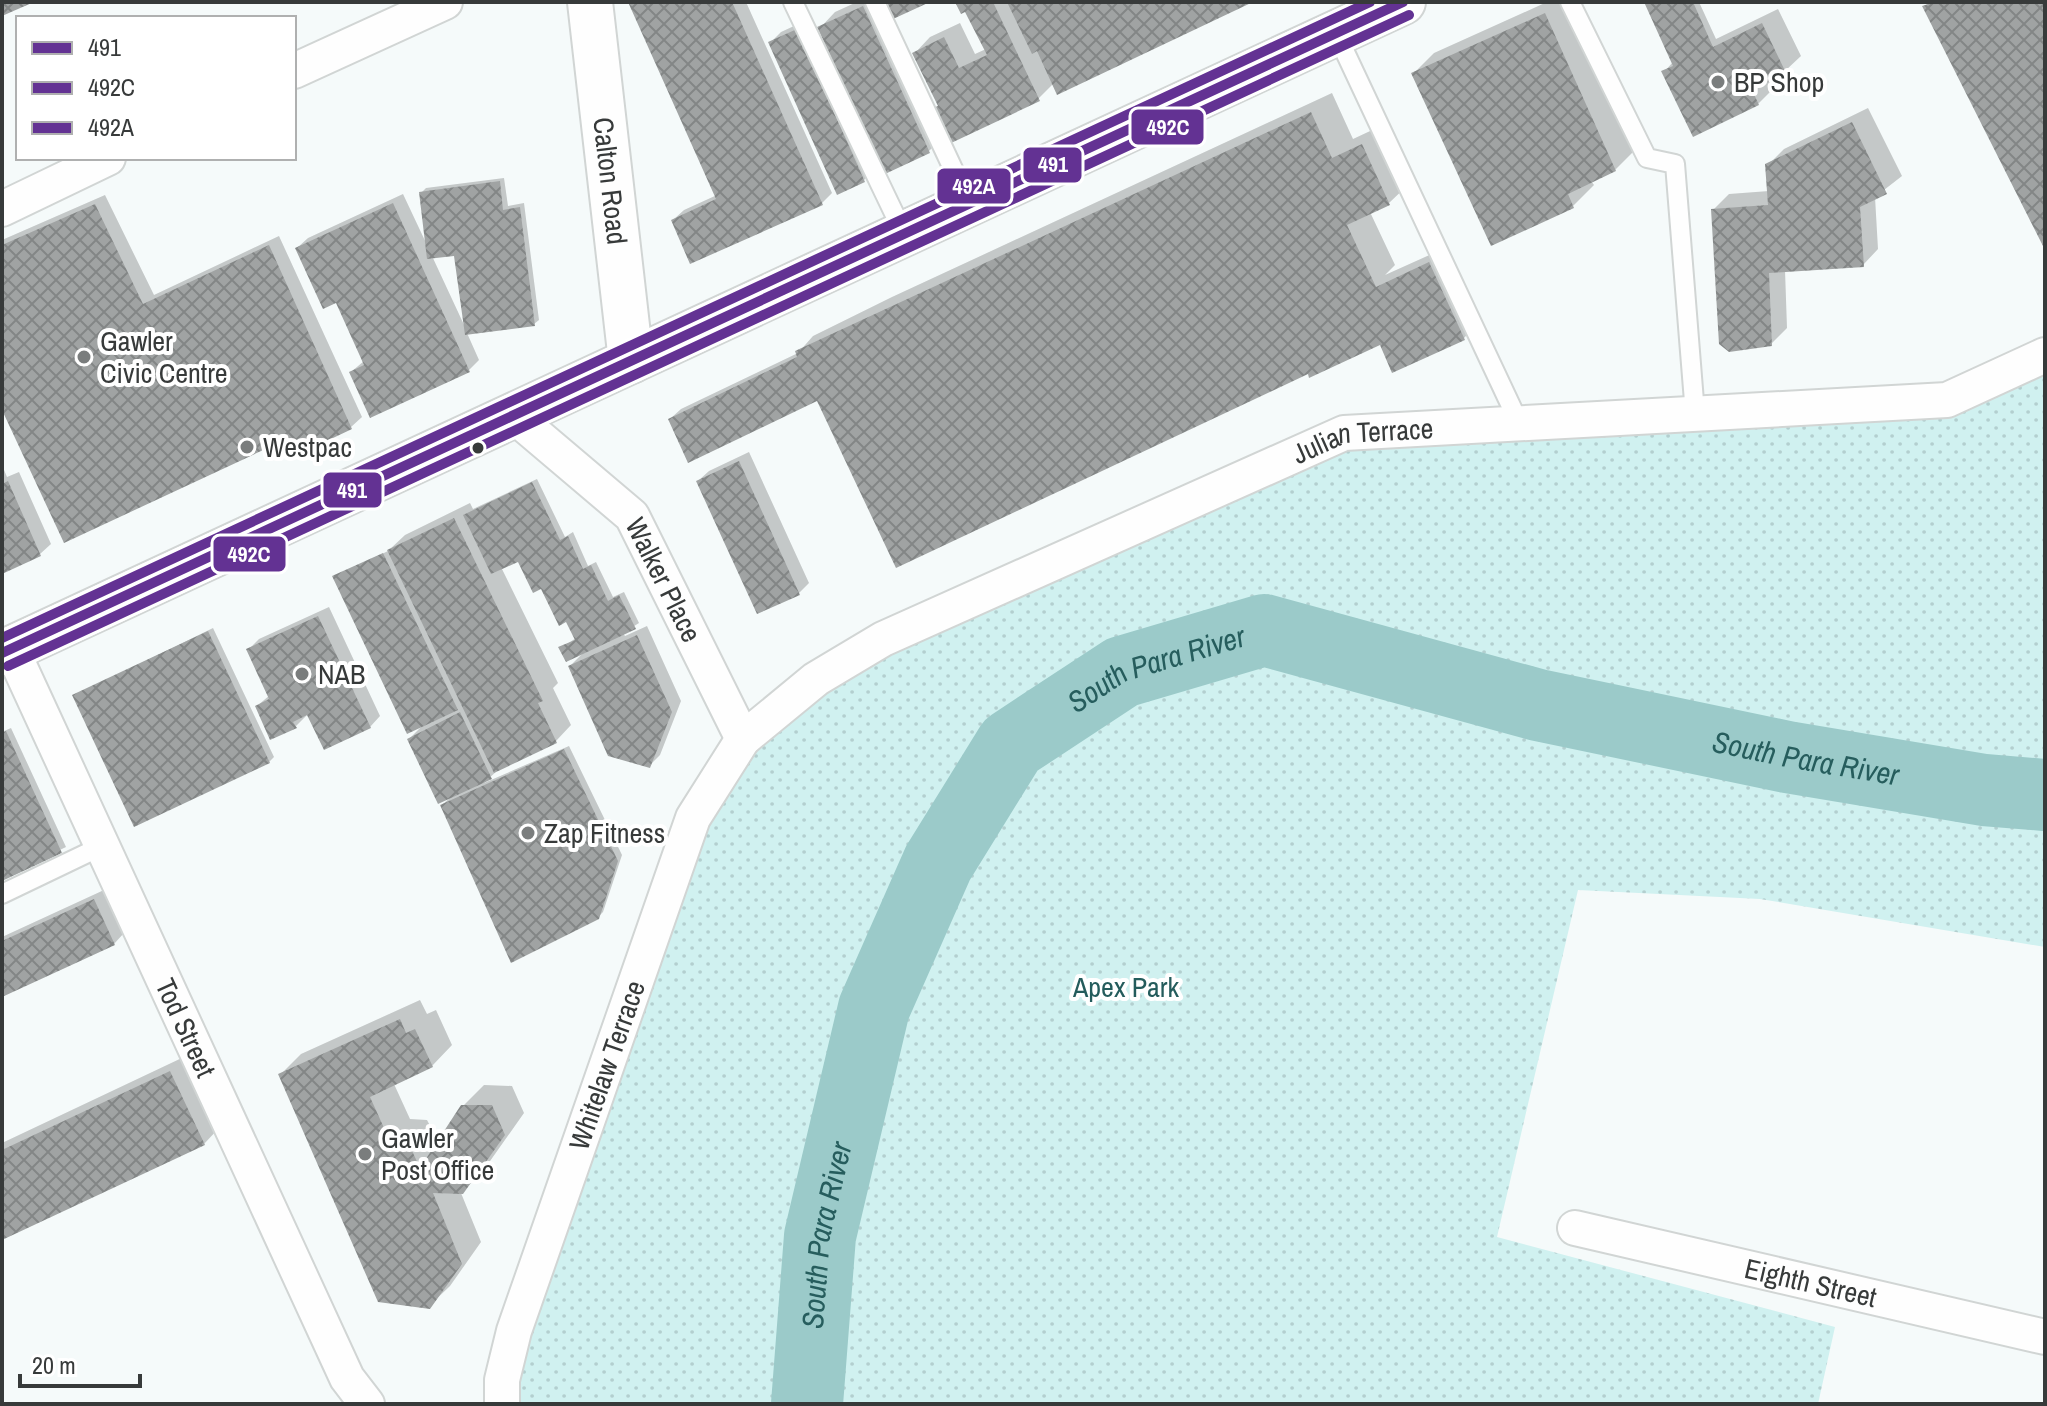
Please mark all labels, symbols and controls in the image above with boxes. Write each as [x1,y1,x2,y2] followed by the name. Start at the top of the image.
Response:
[16,16,296,160] legend
[88,31,121,63] text: 491
[1734,63,1824,101] place label: BP Shop
[88,71,135,103] text: 492C
[1709,73,1727,91] marker: BP Shop
[1130,108,1205,146] line badge: 492C
[88,111,135,143] text: 492A
[1146,112,1190,142] text: 492C
[584,115,637,246] street label: Calton Road
[1022,146,1083,184] line badge: 491
[1038,149,1069,179] text: 491
[936,167,1012,205] line badge: 492A
[952,171,996,201] text: 492A
[100,322,228,392] place label: Gawler Civic Centre
[75,348,93,366] marker: Gawler Civic Centre
[1286,409,1434,473] street label: Julian Terrace
[263,428,352,466] place label: Westpac
[238,438,256,456] marker: Westpac
[470,440,486,456] unlabelled marker
[322,471,383,509] line badge: 491
[337,475,368,505] text: 491
[617,511,711,649] street label: Walker Place
[212,535,287,573] line badge: 492C
[227,539,271,569] text: 492C
[1059,615,1250,722] water label: South Para River
[318,655,365,693] place label: NAB
[293,665,311,683] marker: NAB
[1709,721,1903,795] water label: South Para River
[544,814,665,852] place label: Zap Fitness
[519,824,537,842] marker: Zap Fitness
[1072,968,1179,1006] park label: Apex Park
[147,972,225,1083] street label: Tod Street
[560,975,654,1155] street label: Whitelaw Terrace
[381,1119,494,1189] place label: Gawler Post Office
[792,1137,861,1330] water label: South Para River
[356,1145,374,1163] marker: Gawler Post Office
[1741,1249,1880,1316] street label: Eighth Street
[20,1338,140,1388] scale bar
[32,1349,76,1381] text: 20 m

